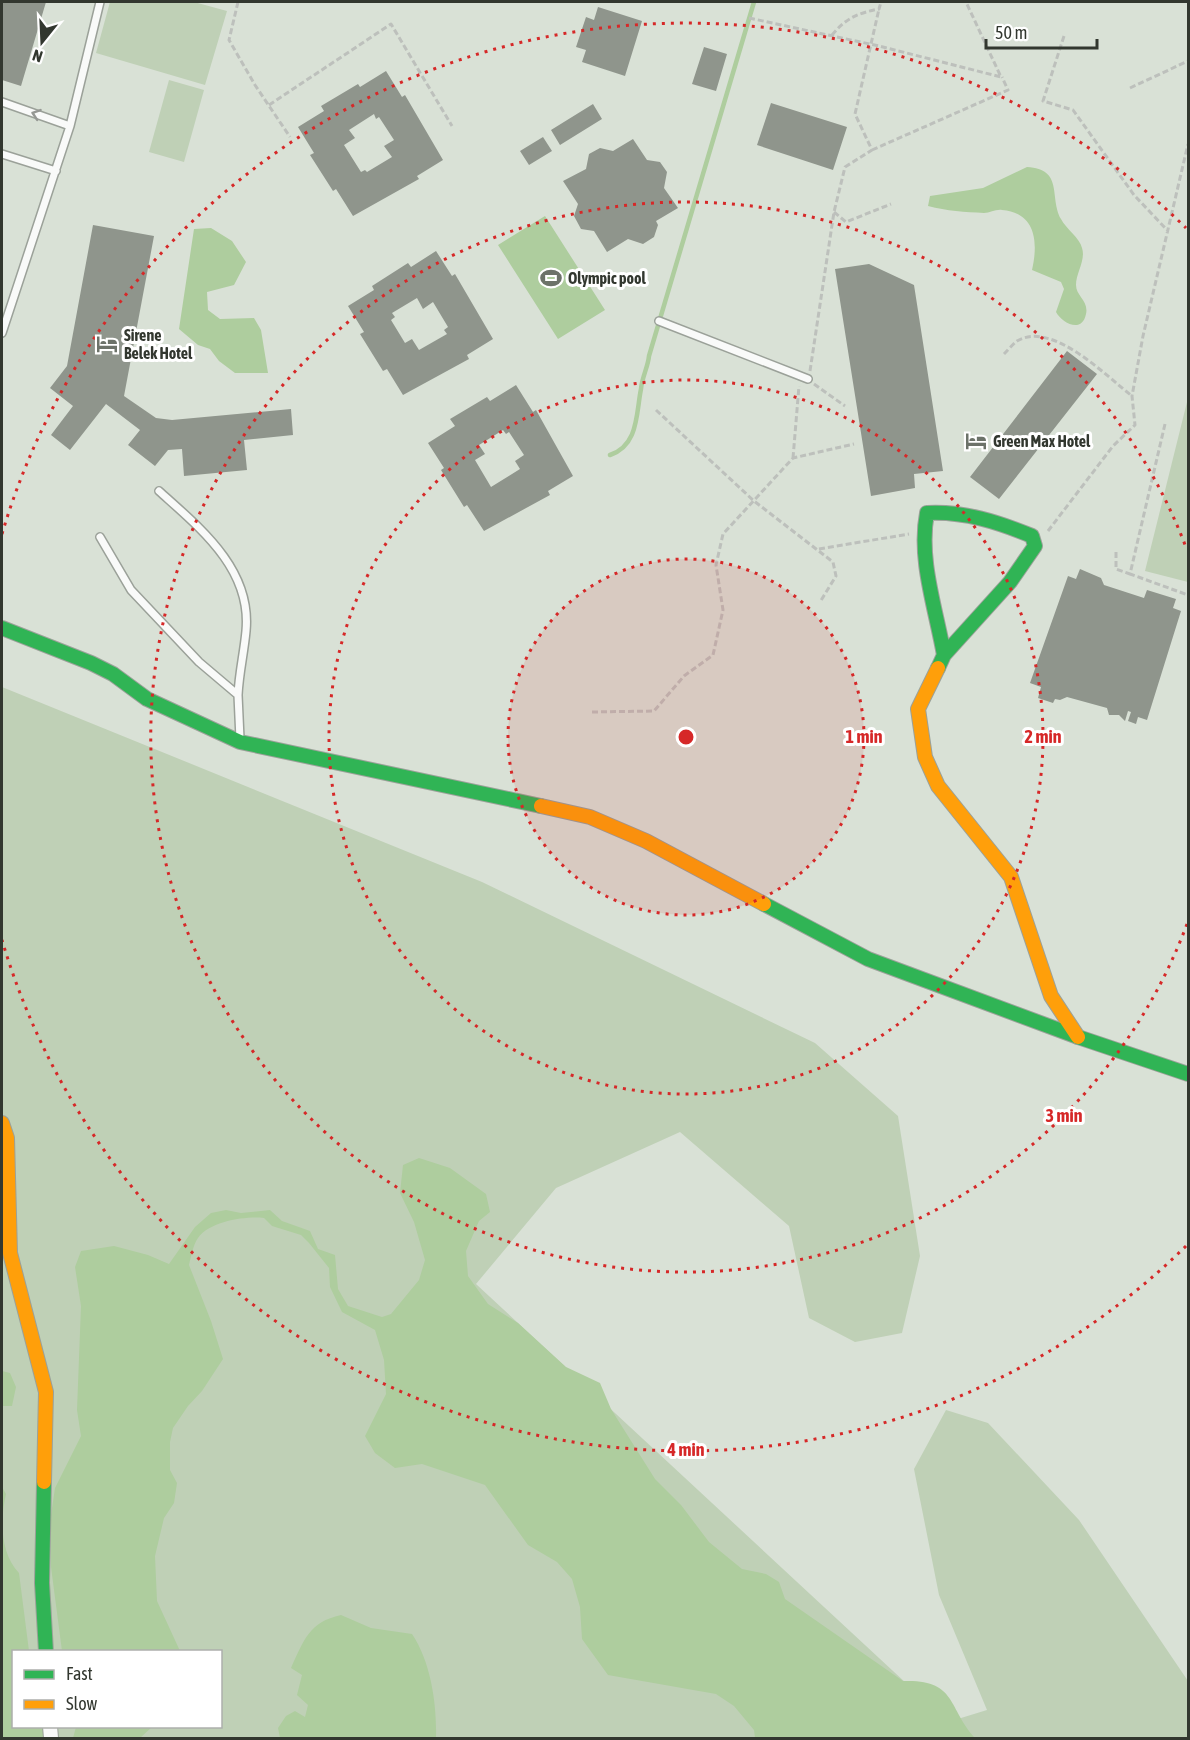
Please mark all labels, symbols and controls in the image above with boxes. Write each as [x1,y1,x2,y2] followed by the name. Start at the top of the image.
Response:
[12,12,72,72] north arrow
[986,12,1097,50] scale bar
[995,22,1027,43] text: 50 m
[30,46,45,66] text: N
[31,109,42,122] one-way arrow
[539,266,563,290] sports icon: Olympic pool
[568,269,647,287] place label: Olympic pool
[124,326,193,362] place label: Sirene Belek Hotel
[95,332,119,356] hotel icon: Sirene Belek Hotel
[964,429,988,453] hotel icon: Green Max Hotel
[993,432,1091,450] place label: Green Max Hotel
[846,726,883,747] text: 1 min
[1025,726,1062,747] text: 2 min
[676,727,696,747] centre of rings
[1046,1105,1083,1126] text: 3 min
[667,1439,705,1460] text: 4 min
[12,1650,222,1728] legend
[66,1663,93,1684] text: Fast
[66,1693,97,1714] text: Slow

